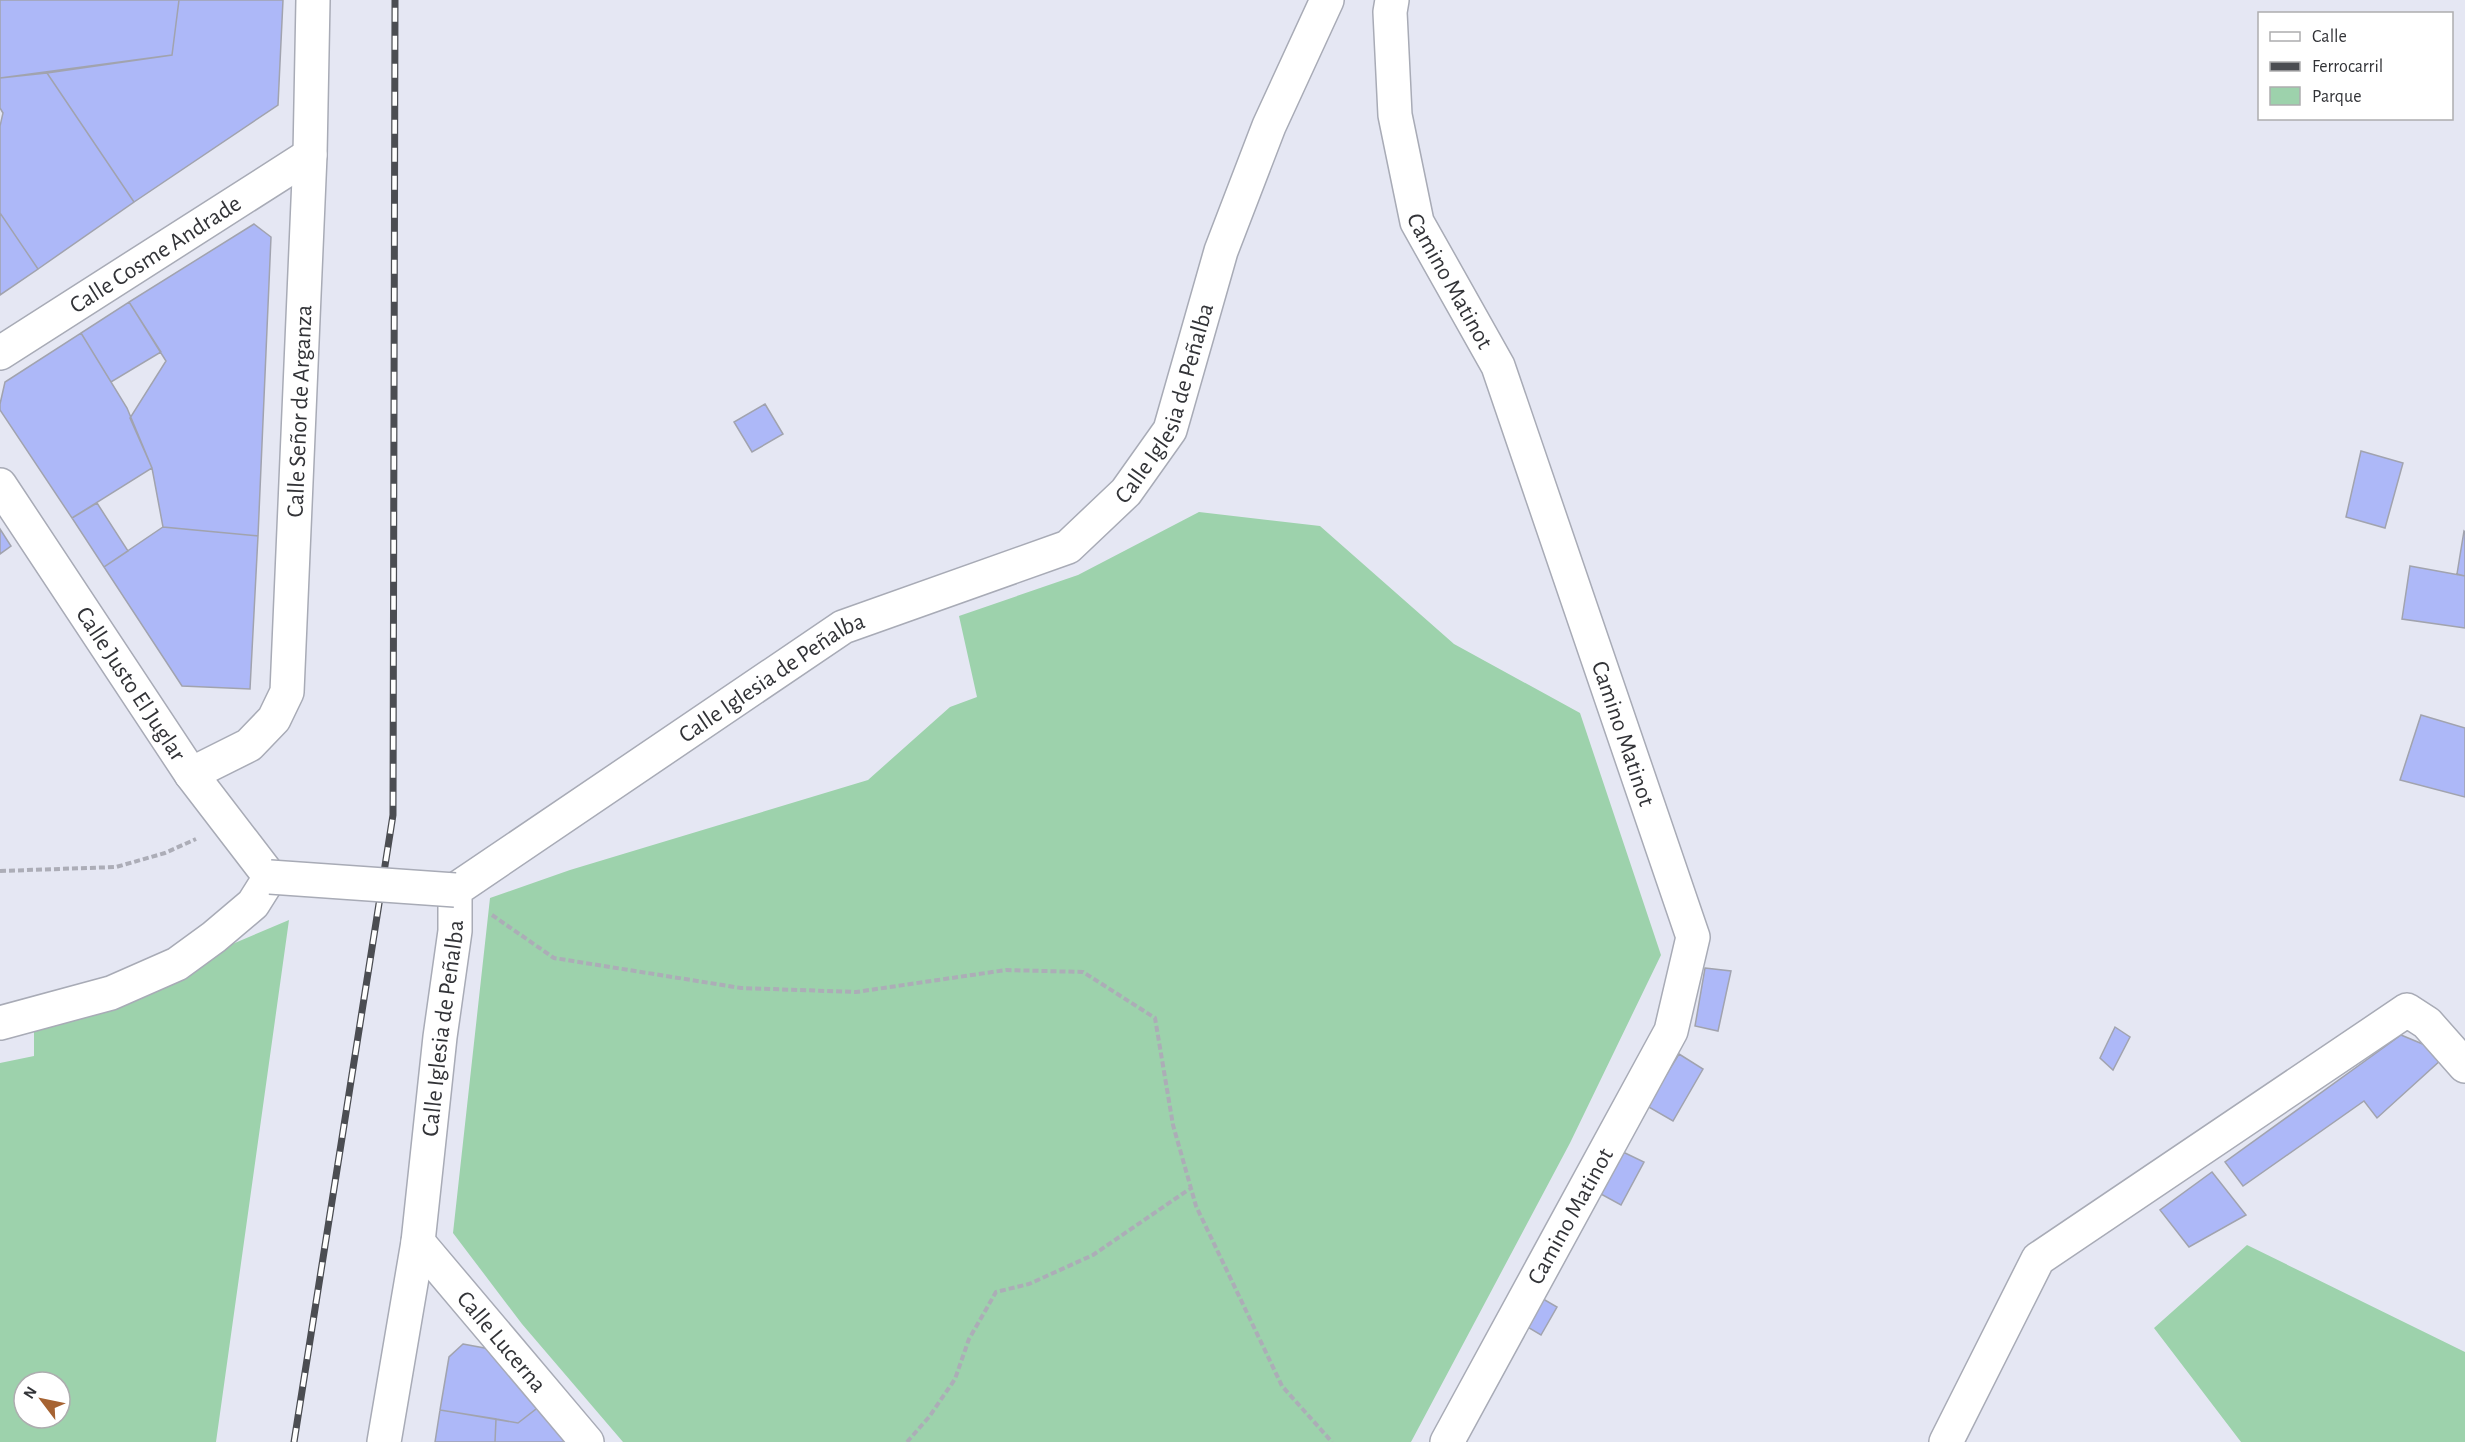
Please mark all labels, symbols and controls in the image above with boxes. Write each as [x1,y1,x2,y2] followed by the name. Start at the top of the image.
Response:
[2258,12,2453,120] legend
[2312,28,2347,46] text: Calle
[2312,58,2383,76] text: Ferrocarril
[2312,88,2361,106] text: Parque
[66,191,246,318] street label: Calle Cosme Andrade
[1403,212,1497,354] street label: Camino Matinot
[1111,301,1218,509] street label: Calle Iglesia de Peñalba
[283,304,317,518] street label: Calle Señor de Arganza
[71,603,190,766] street label: Calle Justo El Juglar
[675,609,868,748] street label: Calle Iglesia de Peñalba
[1587,658,1658,810] street label: Camino Matinot
[418,920,468,1138] street label: Calle Iglesia de Peñalba
[1524,1144,1618,1289] street label: Camino Matinot
[452,1287,550,1397] street label: Calle Lucerna
[12,1370,72,1430] north arrow
[20,1384,40,1402] text: N

